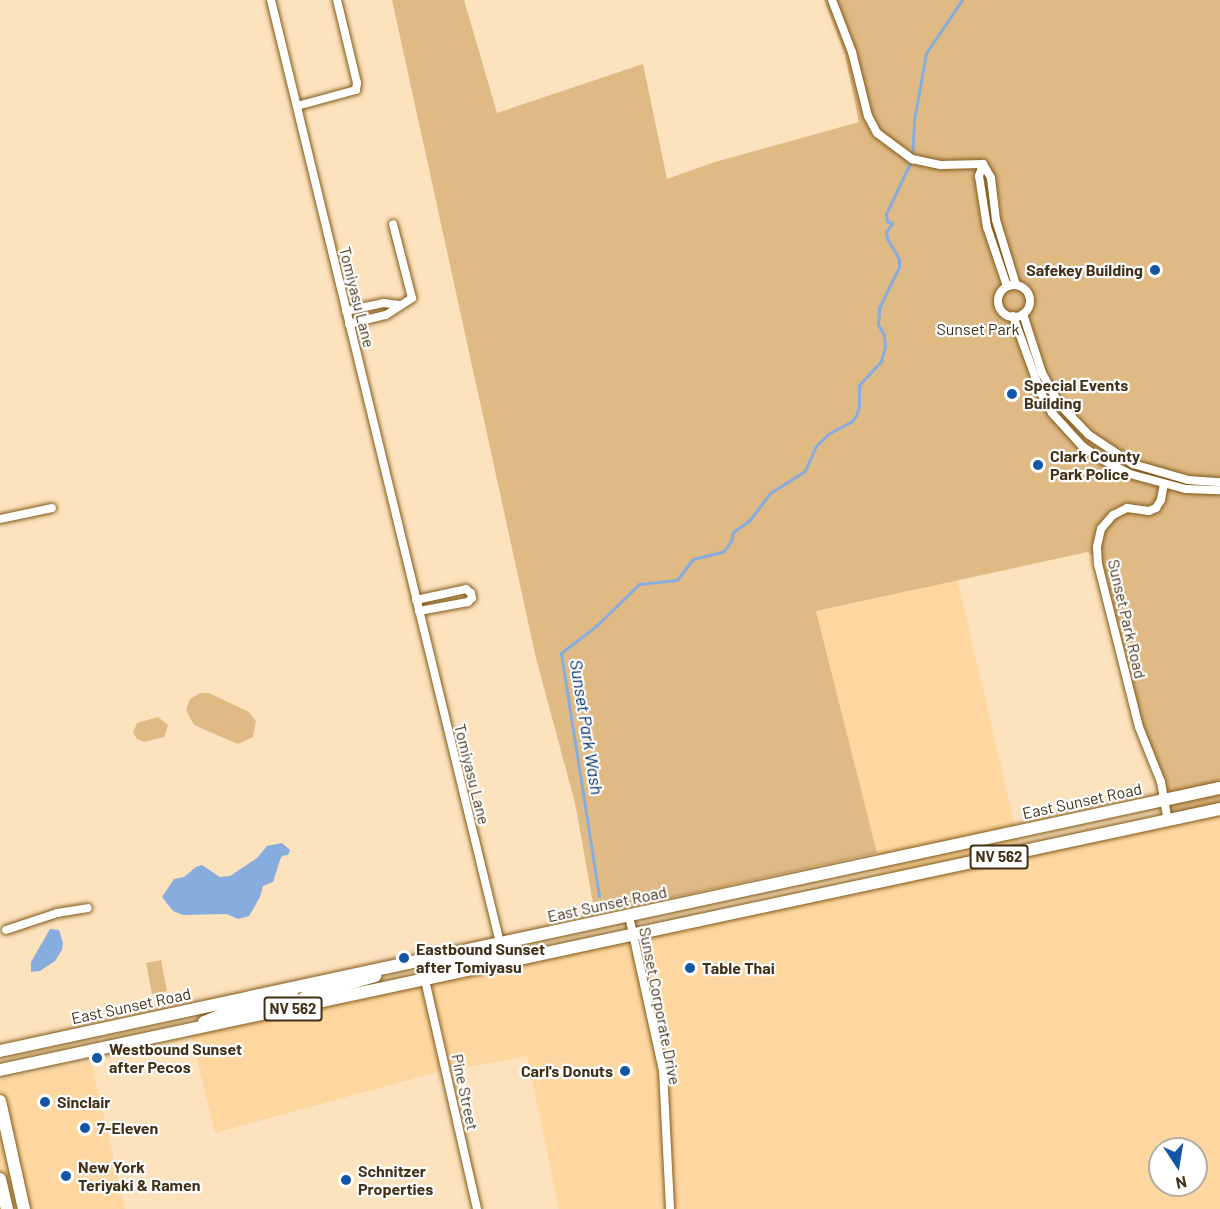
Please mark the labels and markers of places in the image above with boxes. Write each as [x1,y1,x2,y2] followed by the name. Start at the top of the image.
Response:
[1026,260,1143,280] place label: Safekey Building
[1148,263,1162,277] marker: Safekey Building
[1024,375,1128,413] place label: Special Events Building
[1005,387,1019,401] marker: Special Events Building
[1050,446,1140,484] place label: Clark County Park Police
[1031,458,1045,472] marker: Clark County Park Police
[416,939,545,977] place label: Eastbound Sunset after Tomiyasu
[397,951,411,965] marker: Eastbound Sunset after Tomiyasu
[702,958,775,978] place label: Table Thai
[683,961,697,975] marker: Table Thai
[109,1039,242,1077] place label: Westbound Sunset after Pecos
[90,1051,104,1065] marker: Westbound Sunset after Pecos
[521,1061,613,1081] place label: Carl's Donuts
[618,1064,632,1078] marker: Carl's Donuts
[57,1092,110,1112] place label: Sinclair
[38,1095,52,1109] marker: Sinclair
[97,1118,158,1138] place label: 7-Eleven
[78,1121,92,1135] marker: 7-Eleven
[78,1157,200,1195] place label: New York Teriyaki & Ramen
[358,1161,433,1199] place label: Schnitzer Properties
[59,1169,73,1183] marker: New York Teriyaki & Ramen
[339,1173,353,1187] marker: Schnitzer Properties

